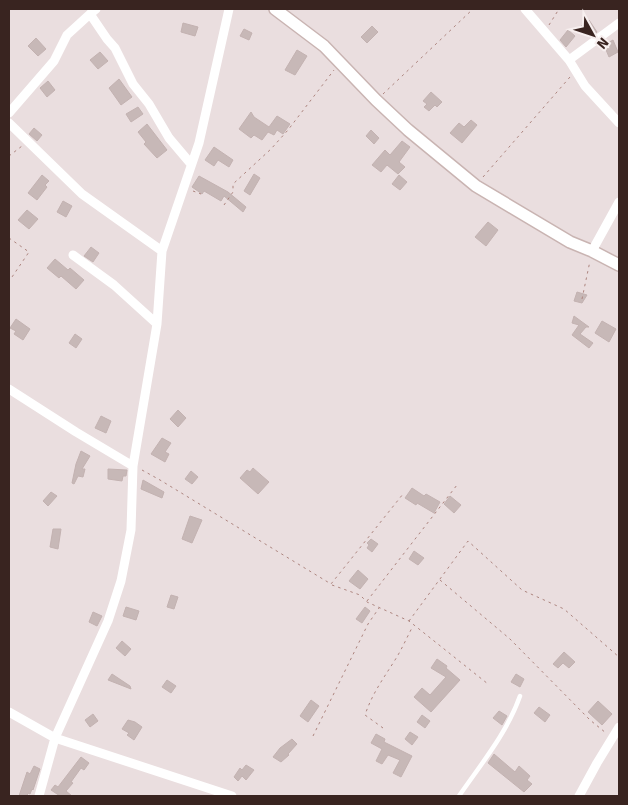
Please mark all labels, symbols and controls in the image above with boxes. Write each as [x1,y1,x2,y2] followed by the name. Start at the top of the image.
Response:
[568,10,618,60] north arrow
[593,34,612,52] text: N

